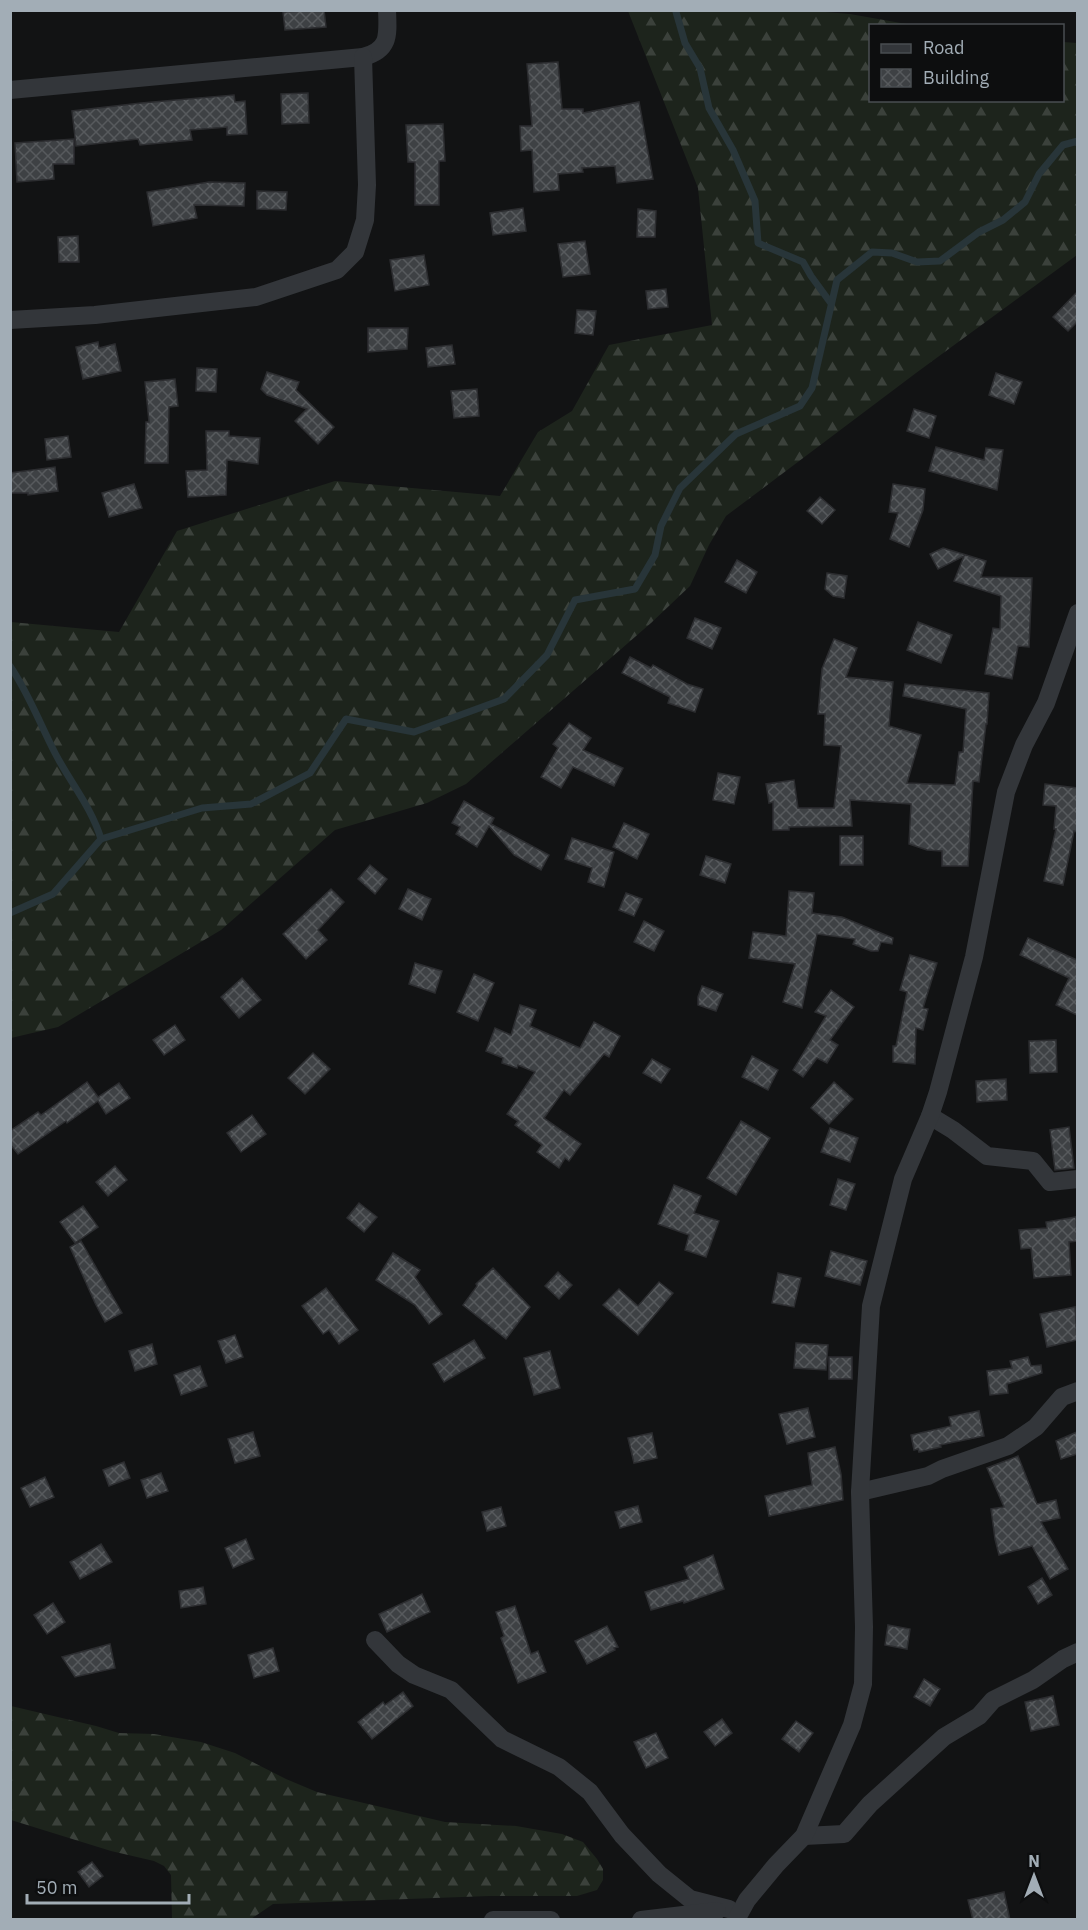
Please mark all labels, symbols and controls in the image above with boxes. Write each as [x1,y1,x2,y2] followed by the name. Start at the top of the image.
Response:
[869,24,1064,102] legend
[923,36,964,59] text: Road
[923,66,990,89] text: Building
[1004,1846,1064,1906] north arrow
[1028,1851,1040,1871] text: N
[27,1867,189,1905] scale bar
[36,1876,78,1899] text: 50 m

